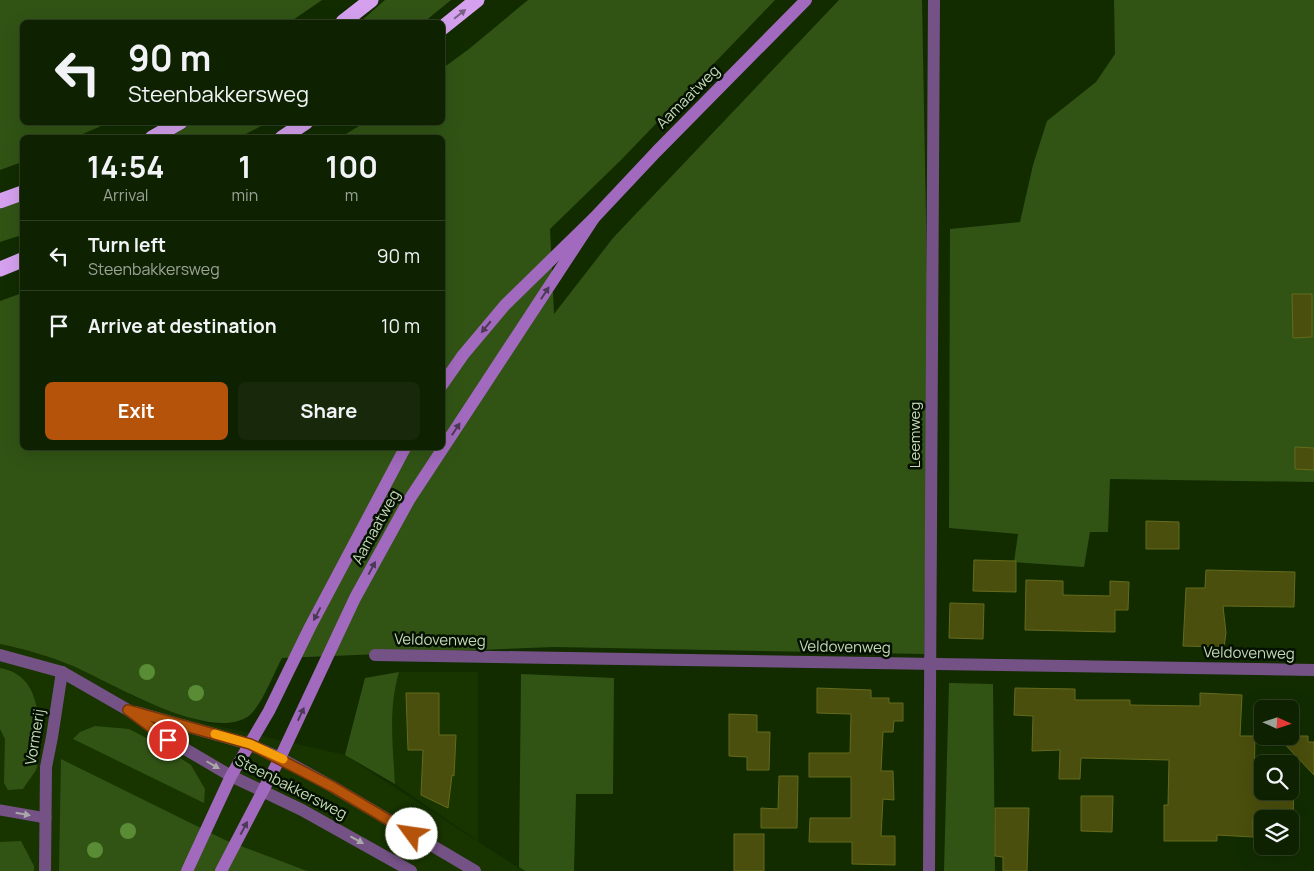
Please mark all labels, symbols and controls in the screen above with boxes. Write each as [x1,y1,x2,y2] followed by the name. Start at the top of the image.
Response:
[453,8,466,19] one-way arrow
[128,34,211,82] text: 90 m
[45,40,110,105] icon: left
[651,60,724,133] street label: Aamaatweg
[128,79,309,109] text: Steenbakkersweg
[87,146,165,187] text: 14:54
[238,146,251,187] text: 1
[325,146,378,187] text: 100
[103,184,149,206] text: Arrival
[232,184,258,206] text: min
[345,184,358,206] text: m
[88,232,166,258] text: Turn left
[45,242,73,270] icon: left
[377,243,420,269] text: 90 m
[88,258,220,280] text: Steenbakkersweg
[540,286,550,299] one-way arrow
[45,312,73,340] icon: arrive
[88,313,277,339] text: Arrive at destination
[381,313,420,339] text: 10 m
[480,320,491,333] one-way arrow
[45,382,228,440] button: Exit
[238,382,420,440] button: Share
[904,402,925,468] street label: Leemweg
[451,422,461,435] one-way arrow
[346,486,405,568] street label: Aamaatweg
[368,560,376,575] one-way arrow
[313,607,321,621] one-way arrow
[394,628,486,651] street label: Veldovenweg
[799,635,891,658] street label: Veldovenweg
[1203,641,1295,664] street label: Veldovenweg
[1254,700,1299,745] north arrow
[1254,700,1299,855] map controls
[20,707,49,766] street label: Vormerij
[297,707,305,721] one-way arrow
[147,719,189,761] pin
[154,726,182,754] icon: arrive
[231,749,351,824] street label: Steenbakkersweg
[1254,755,1299,800] button: search
[206,761,219,770] one-way arrow
[385,807,437,859] position arrow
[1254,810,1299,855] button: layers
[15,811,31,819] one-way arrow
[240,820,248,835] one-way arrow
[350,836,364,845] one-way arrow

